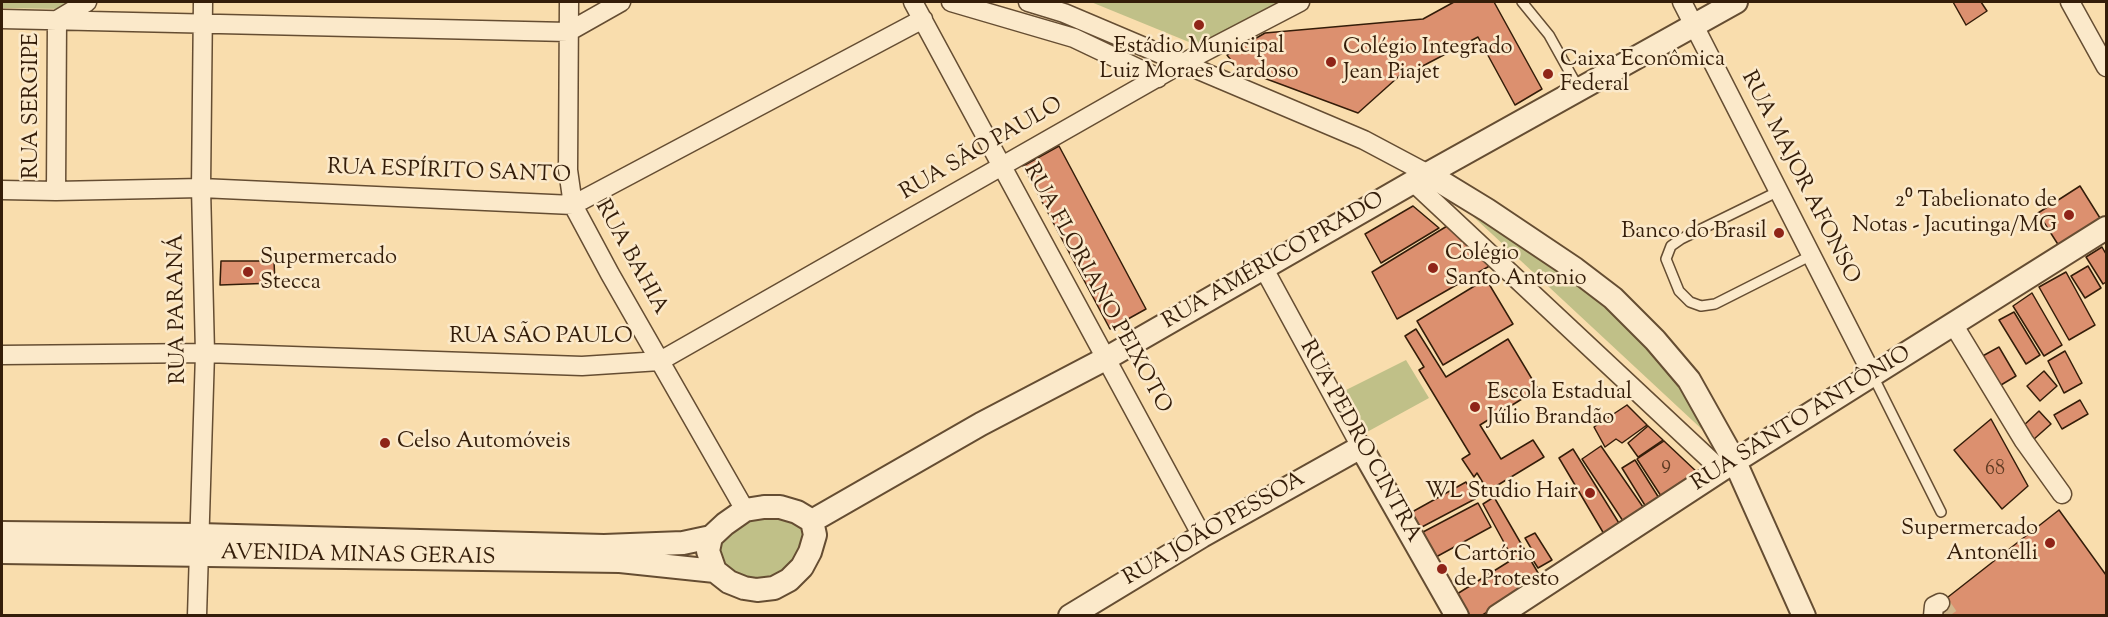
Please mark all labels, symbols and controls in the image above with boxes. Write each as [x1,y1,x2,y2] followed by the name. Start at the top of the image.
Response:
[1192,18,1206,32] marker: Estádio Municipal Luiz Moraes Cardoso
[20,33,46,179] street label: RUA SERGIPE
[1099,35,1299,86] place label: Estádio Municipal Luiz Moraes Cardoso
[1343,36,1513,88] place label: Colégio Integrado Jean Piajet
[1560,48,1725,100] place label: Caixa Econômica Federal
[1324,55,1338,69] marker: Colégio Integrado Jean Piajet
[1541,67,1555,81] marker: Caixa Econômica Federal
[1734,67,1864,289] street label: RUA MAJOR AFONSO
[896,93,1068,207] street label: RUA SÃO PAULO
[327,156,571,190] street label: RUA ESPÍRITO SANTO
[1016,159,1176,419] street label: RUA FLORIANO PEIXOTO
[1158,188,1390,336] street label: RUA AMÉRICO PRADO
[1852,189,2057,240] place label: 2⁰ Tabelionato de Notas - Jacutinga/MG
[588,196,672,320] street label: RUA BAHIA
[2062,208,2076,222] marker: 2⁰ Tabelionato de Notas - Jacutinga/MG
[1621,220,1767,246] place label: Banco do Brasil
[1772,226,1786,240] marker: Banco do Brasil
[164,233,194,385] street label: RUA PARANÁ
[1445,242,1587,294] place label: Colégio Santo Antonio
[260,246,397,298] place label: Supermercado Stecca
[1426,261,1440,275] marker: Colégio Santo Antonio
[241,265,255,279] marker: Supermercado Stecca
[449,325,633,351] street label: RUA SÃO PAULO
[1292,336,1426,548] street label: RUA PEDRO CINTRA
[1688,342,1916,498] street label: RUA SANTO ANTÔNIO
[1487,381,1632,433] place label: Escola Estadual Júlio Brandão
[1468,400,1482,414] marker: Escola Estadual Júlio Brandão
[397,430,570,456] place label: Celso Automóveis
[378,436,392,450] marker: Celso Automóveis
[1661,454,1671,478] house number: 9
[1985,459,2005,483] house number: 68
[1119,467,1311,593] street label: RUA JOÃO PESSOA
[1425,480,1578,506] place label: WL Studio Hair
[1583,486,1597,500] marker: WL Studio Hair
[1901,517,2038,568] place label: Supermercado Antonelli
[2043,536,2057,550] marker: Supermercado Antonelli
[220,541,496,573] street label: AVENIDA MINAS GERAIS
[1454,543,1559,594] place label: Cartório de Protesto
[1435,562,1449,576] marker: Cartório de Protesto

